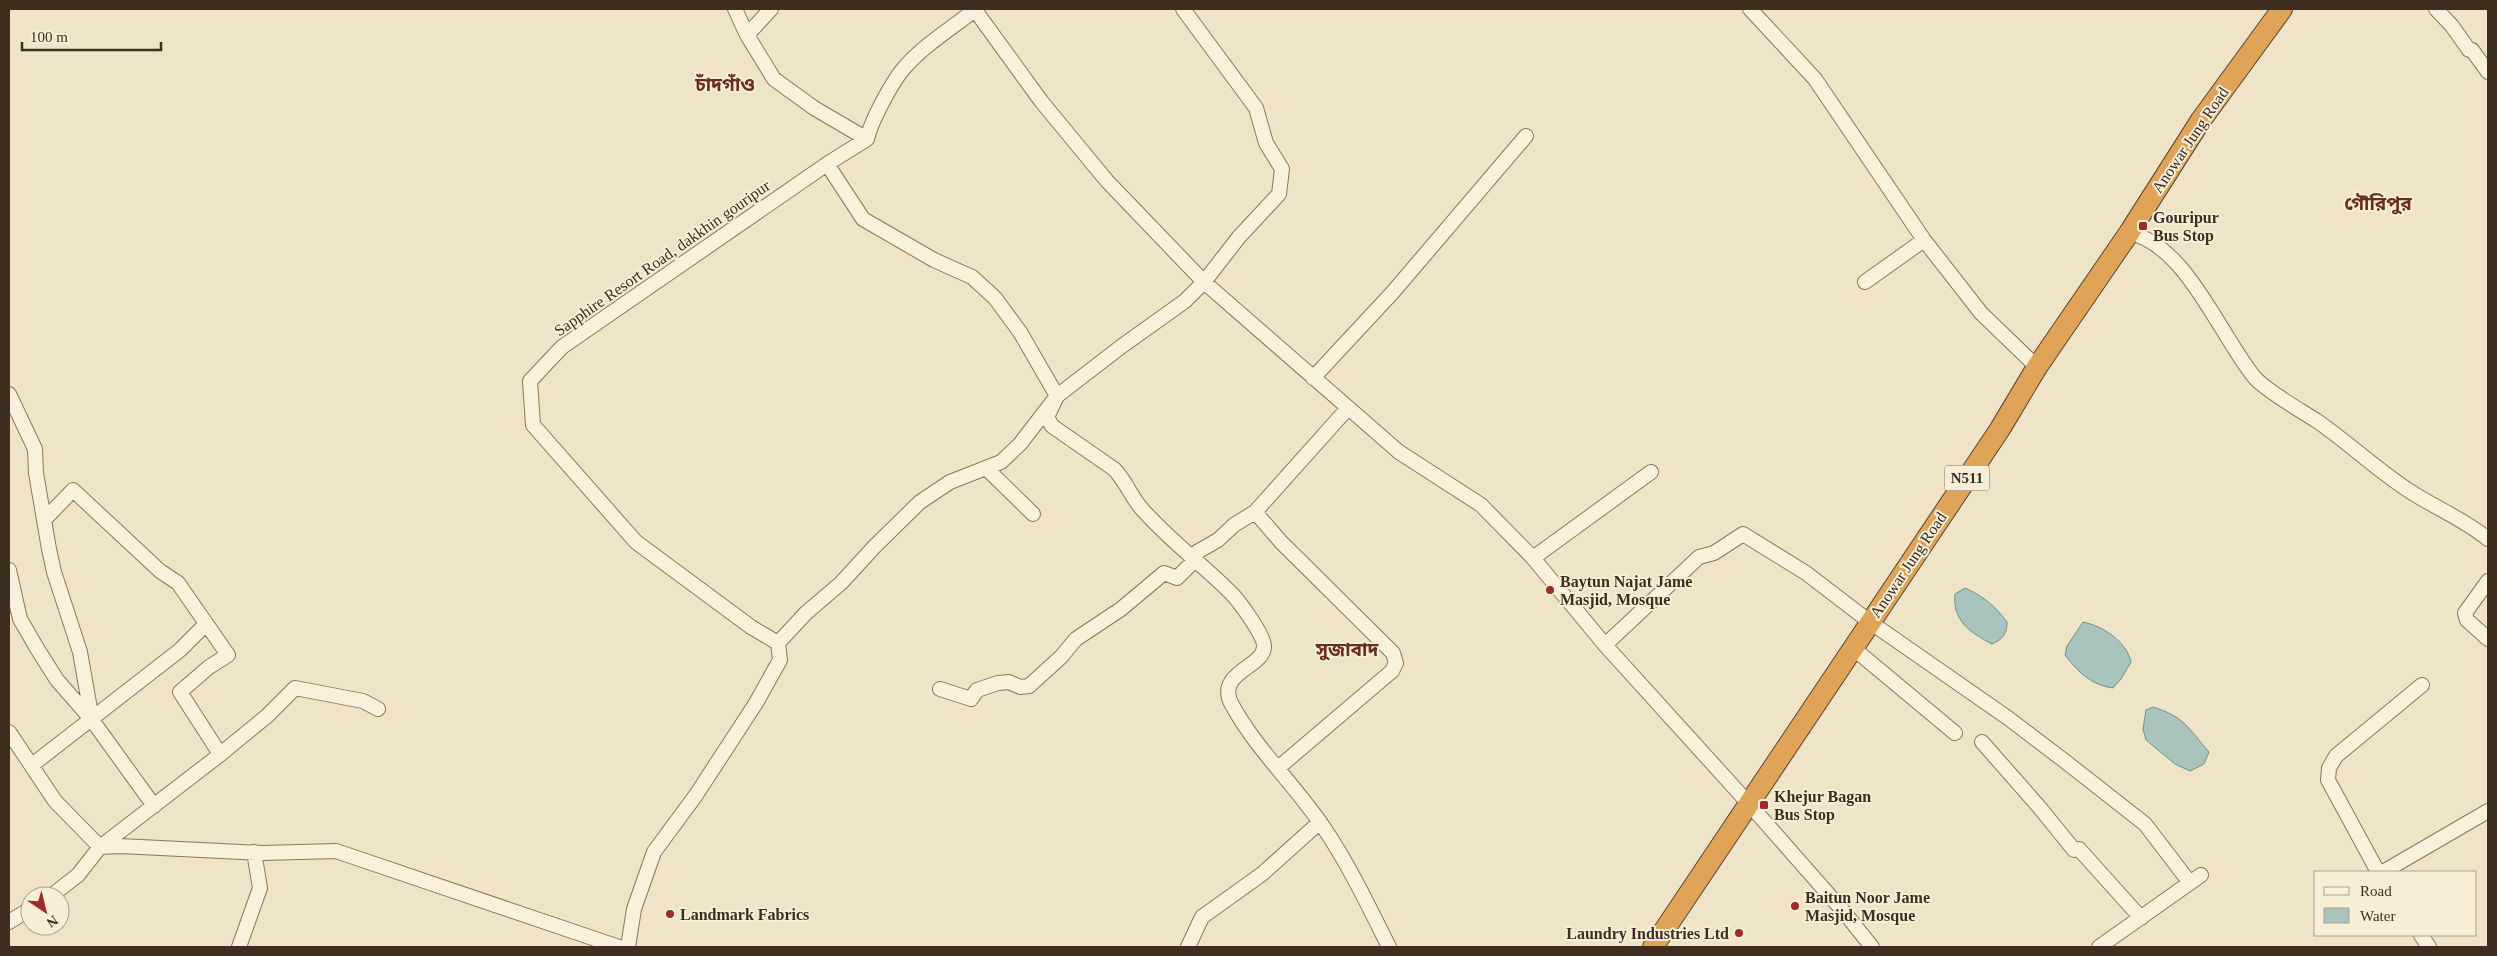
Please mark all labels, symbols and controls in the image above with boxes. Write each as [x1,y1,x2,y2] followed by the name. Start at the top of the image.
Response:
[22,20,161,52] scale bar
[30,29,68,45] text: 100 m
[694,73,755,95] district label: চাঁদগাঁও
[2148,84,2232,197] street label: Anowar Jung Road
[551,176,774,340] street label: Sapphire Resort Road, dakkhin gouripur
[2344,193,2412,215] district label: গৌরিপুর
[2153,209,2219,245] place label: Gouripur Bus Stop
[2137,220,2149,232] marker: Gouripur Bus Stop
[1944,466,1990,490] road number: N511
[1866,509,1950,622] street label: Anowar Jung Road
[1560,573,1692,609] place label: Baytun Najat Jame Masjid, Mosque
[1544,584,1556,596] marker: Baytun Najat Jame Masjid, Mosque
[1315,639,1378,661] district label: সুজাবাদ
[1774,788,1871,824] place label: Khejur Bagan Bus Stop
[1758,799,1770,811] marker: Khejur Bagan Bus Stop
[2314,871,2477,936] legend
[2360,883,2392,899] text: Road
[20,886,70,936] north arrow
[1805,889,1930,925] place label: Baitun Noor Jame Masjid, Mosque
[1789,900,1801,912] marker: Baitun Noor Jame Masjid, Mosque
[680,906,809,923] place label: Landmark Fabrics
[664,908,676,920] marker: Landmark Fabrics
[2360,908,2395,924] text: Water
[44,912,61,930] text: N
[1566,925,1729,943] place label: Laundry Industries Ltd
[1733,927,1745,939] marker: Laundry Industries Ltd

